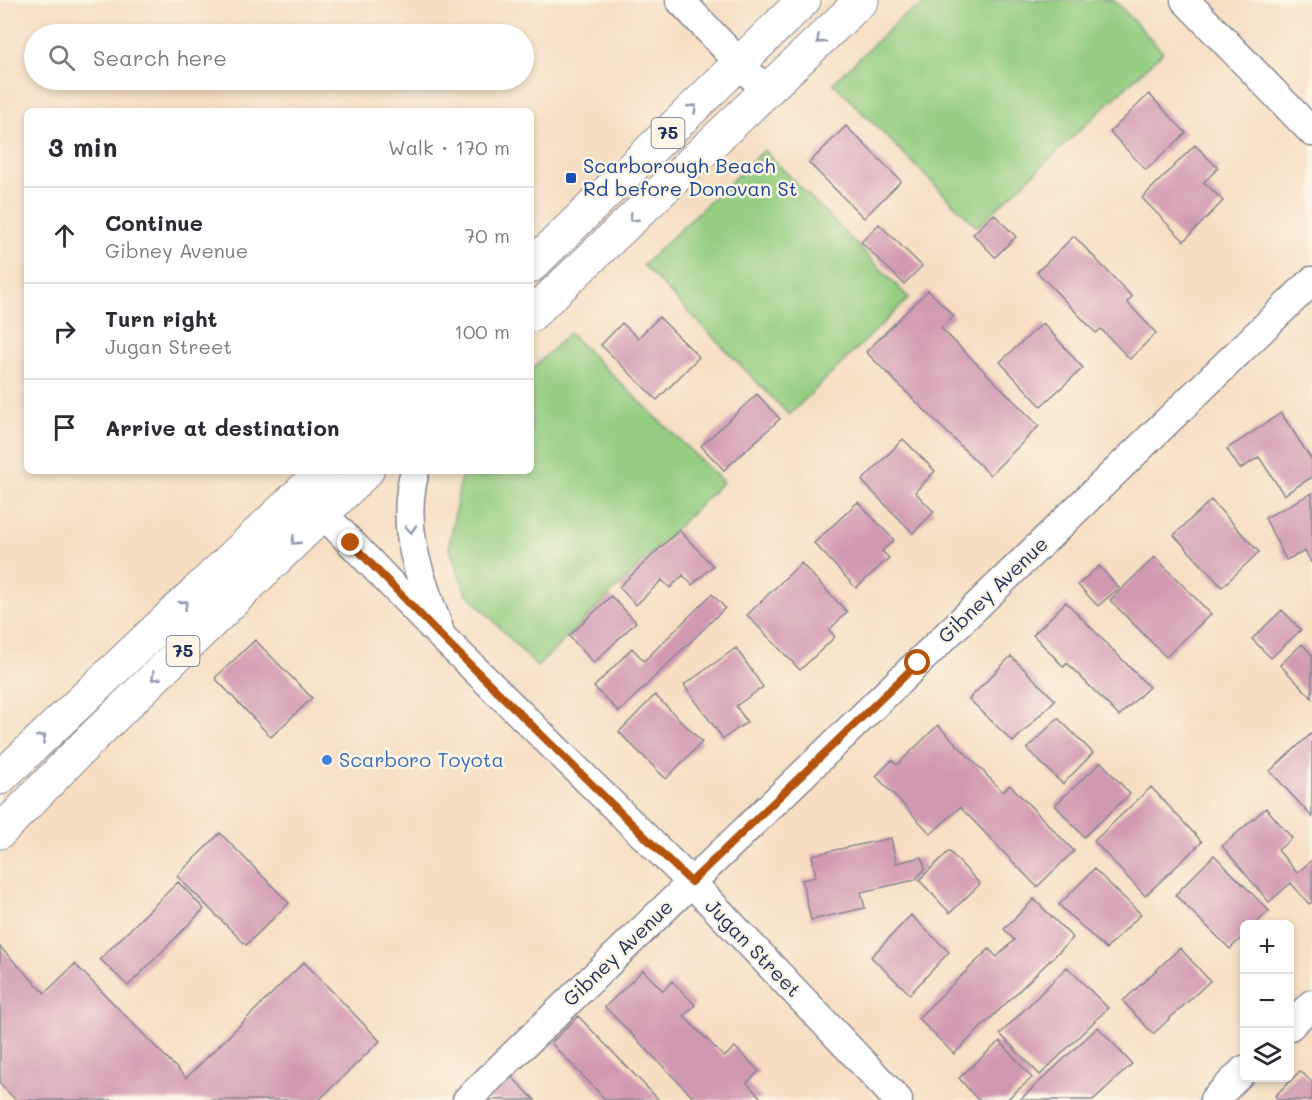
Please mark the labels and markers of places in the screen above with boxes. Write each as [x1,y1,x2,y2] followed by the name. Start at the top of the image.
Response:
[583,152,798,201] place label: Scarborough Beach Rd before Donovan St
[564,171,578,185] marker: Scarborough Beach Rd before Donovan St
[339,746,504,772] place label: Scarboro Toyota
[320,753,334,767] marker: Scarboro Toyota

